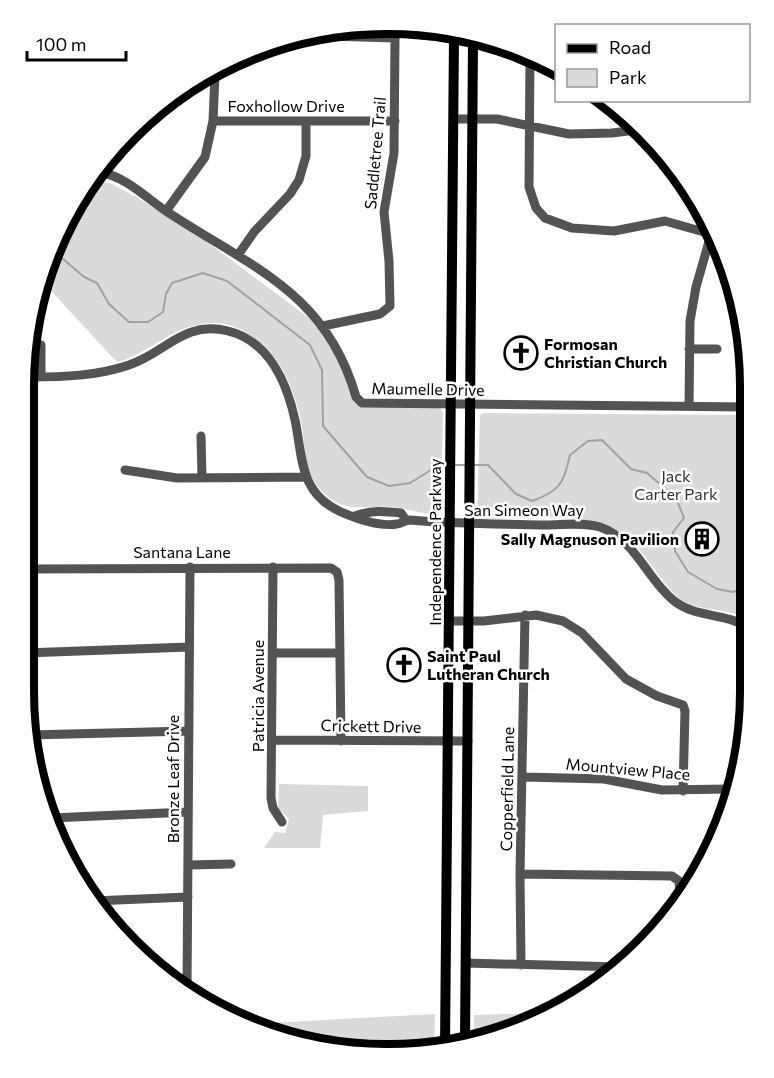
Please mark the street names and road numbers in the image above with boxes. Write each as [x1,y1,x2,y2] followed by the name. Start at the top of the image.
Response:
[227,96,345,115] street label: Foxhollow Drive
[360,96,389,210] street label: Saddletree Trail
[371,378,485,399] street label: Maumelle Drive
[425,458,444,626] street label: Independence Parkway
[464,500,584,519] street label: San Simeon Way
[133,542,231,561] street label: Santana Lane
[248,640,267,752] street label: Patricia Avenue
[163,715,182,843] street label: Bronze Leaf Drive
[320,715,422,736] street label: Crickett Drive
[496,727,517,851] street label: Copperfield Lane
[565,754,691,783] street label: Mountview Place

